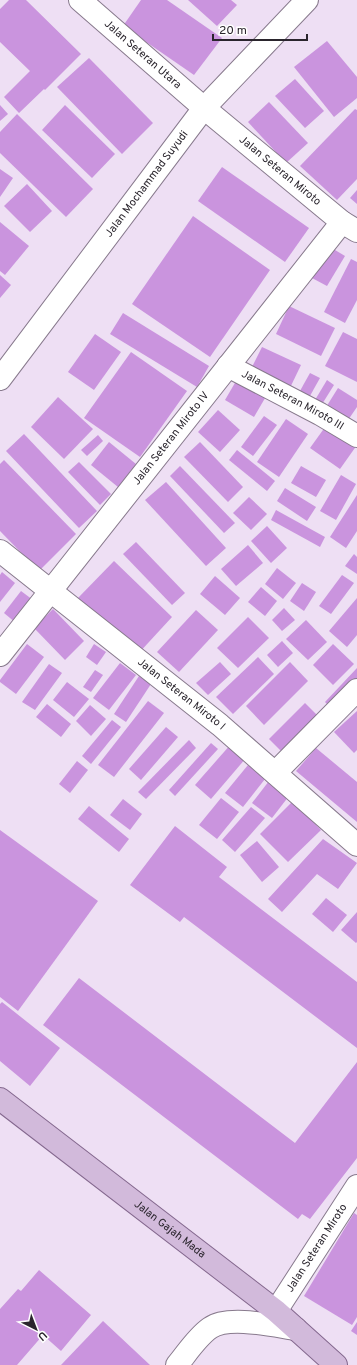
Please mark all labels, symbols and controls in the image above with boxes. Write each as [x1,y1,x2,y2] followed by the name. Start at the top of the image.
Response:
[213,16,307,42] scale bar
[101,17,184,92] street label: Jalan Seteran Utara
[219,23,247,39] text: 20 m
[102,128,191,240] street label: Jalan Mochammad Suyudi
[236,133,324,209] street label: Jalan Seteran Miroto
[239,367,346,434] street label: Jalan Seteran Miroto III
[130,389,212,488] street label: Jalan Seteran Miroto IV
[134,655,228,733] street label: Jalan Seteran Miroto I
[131,1197,209,1262] street label: Jalan Gajah Mada
[283,1201,351,1295] street label: Jalan Seteran Miroto
[16,1309,56,1349] north arrow
[34,1328,50,1344] text: U

